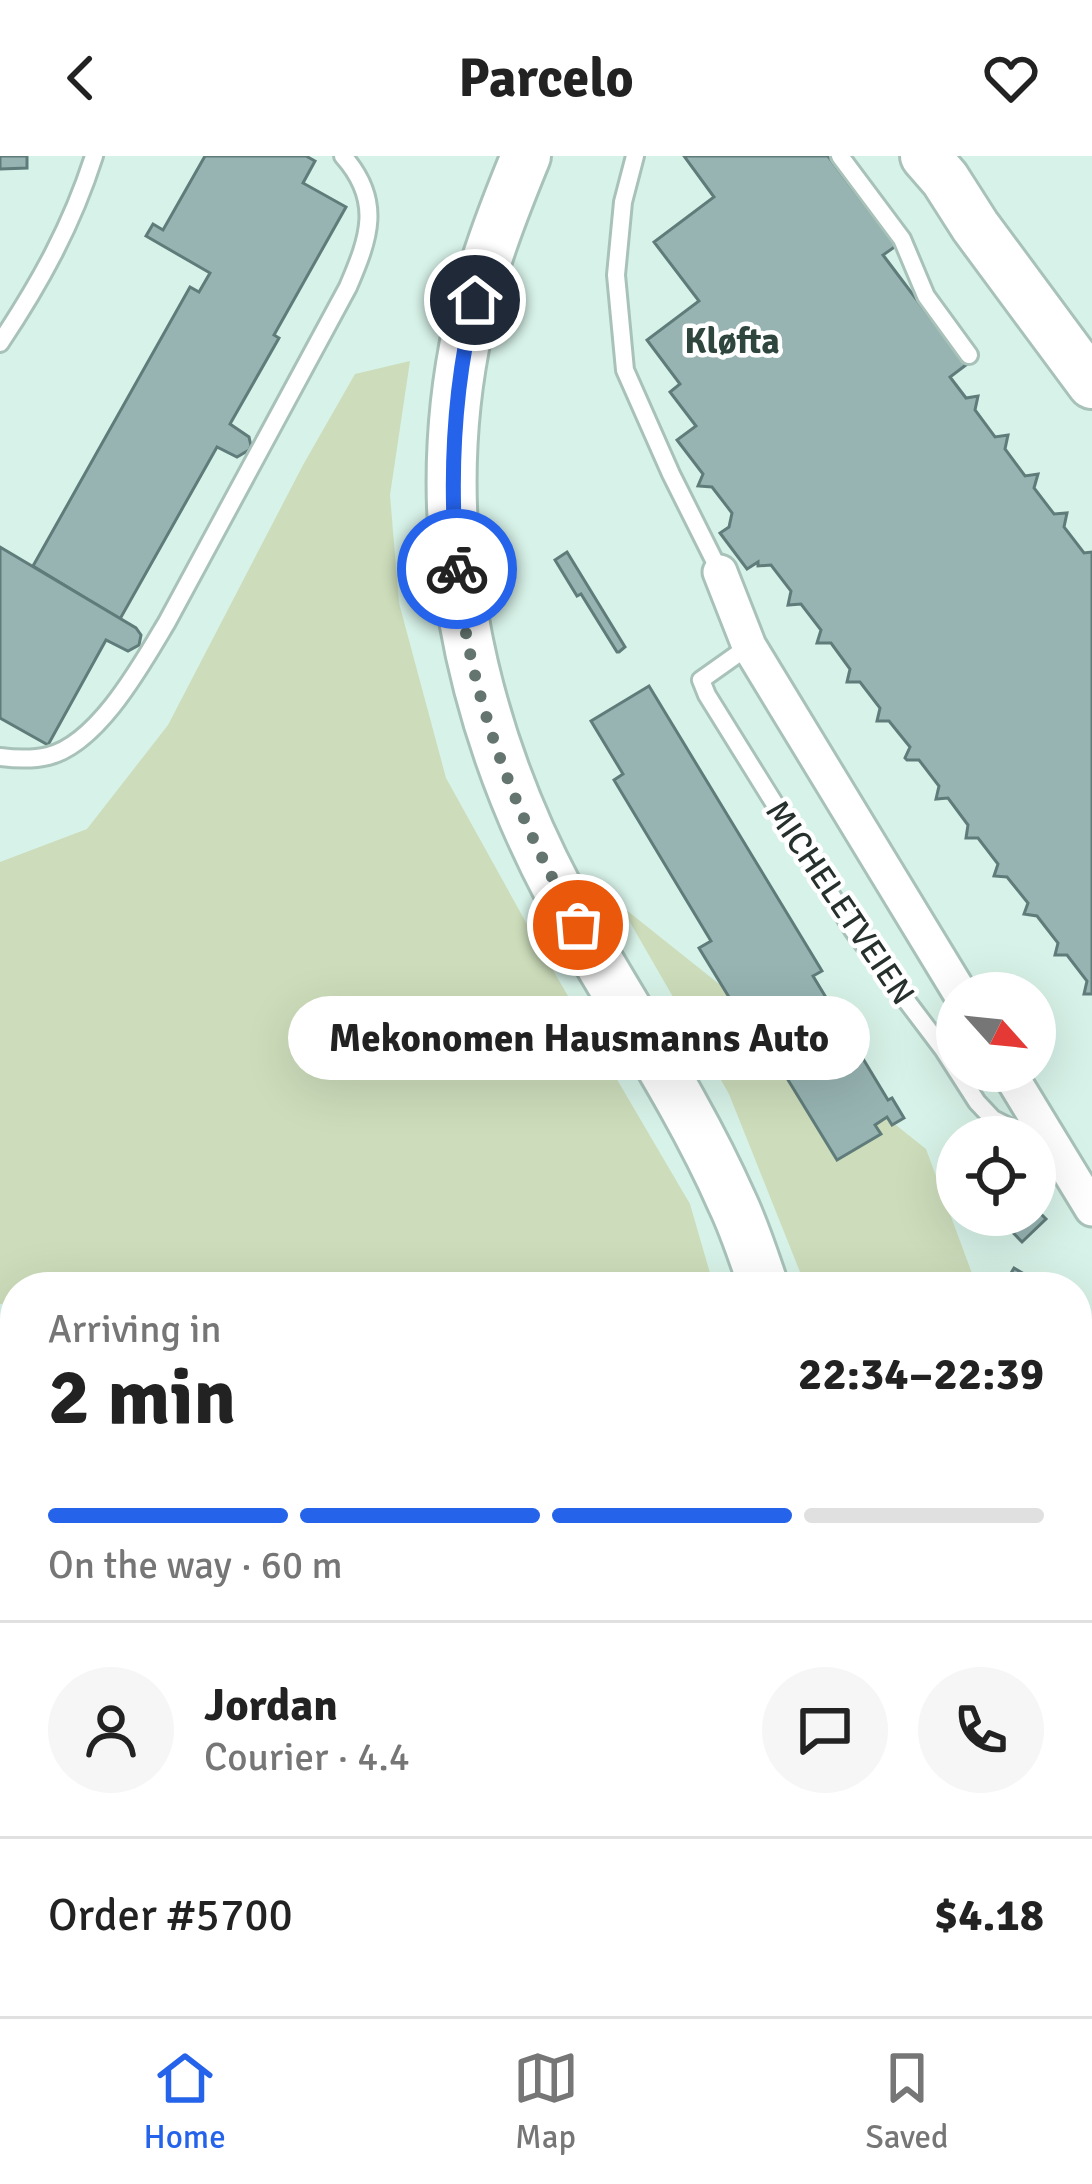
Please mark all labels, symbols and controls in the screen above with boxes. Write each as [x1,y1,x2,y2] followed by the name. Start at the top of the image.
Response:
[48,45,114,111] icon: back
[458,45,634,112] text: Parcelo
[978,45,1044,111] icon: heart
[424,249,526,351] pin
[442,267,508,333] icon: home
[684,319,780,364] district label: Kløfta
[397,509,517,629] courier
[424,536,490,602] icon: bike
[756,793,923,1013] street label: MICHELETVEIEN
[527,874,629,976] pin
[545,892,611,958] icon: bag
[936,972,1056,1092] north arrow
[936,972,1056,1236] map controls
[287,997,869,1081] callout: Mekonomen Hausmanns Auto
[329,1014,829,1062] text: Mekonomen Hausmanns Auto
[936,1116,1056,1236] button: locate
[48,1305,222,1353] text: Arriving in
[798,1347,1044,1402] text: 22:34–22:39
[48,1350,236,1446] text: 2 min
[48,1541,343,1589] text: On the way · 60 m
[48,1667,174,1793] button: person
[762,1667,888,1793] button: chat
[918,1667,1044,1793] button: phone
[204,1678,338,1733] text: Jordan
[204,1733,410,1781] text: Courier · 4.4
[48,1888,293,1943] text: Order #5700
[934,1888,1044,1943] text: $4.18
[143,2045,226,2158] tab: Home
[513,2045,579,2158] tab: Map
[865,2045,949,2158] tab: Saved

